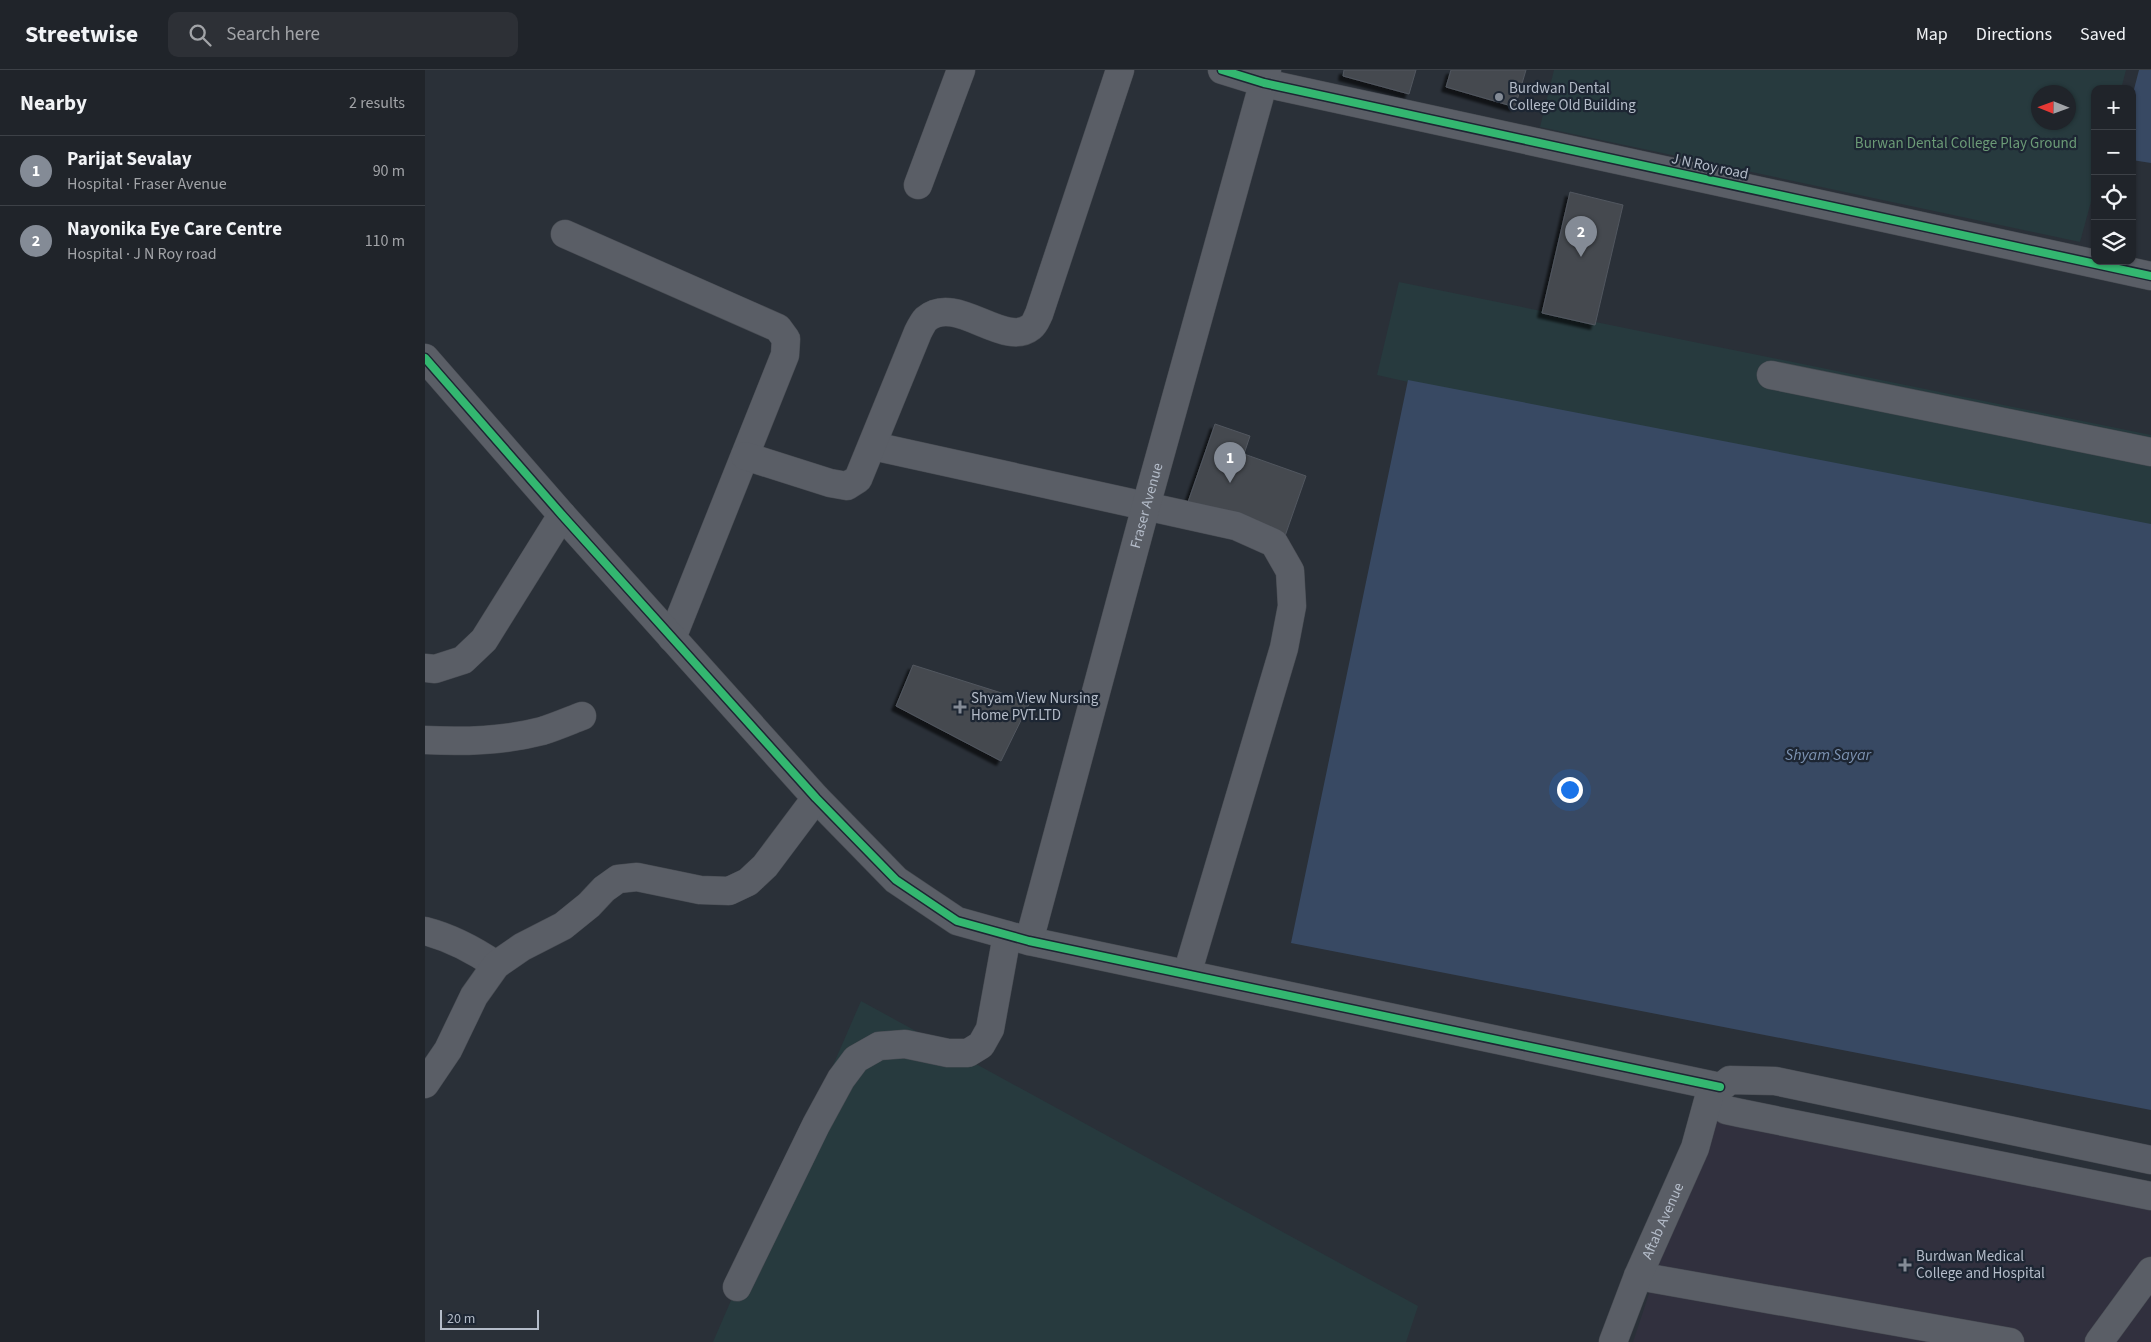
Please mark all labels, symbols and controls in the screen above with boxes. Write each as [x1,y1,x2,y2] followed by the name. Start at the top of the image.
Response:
[168,12,518,57] search box
[25,17,138,52] text: Streetwise
[186,21,214,49] icon: search
[226,21,320,48] text: Search here
[1916,22,1948,47] text: Map
[1976,22,2052,47] text: Directions
[2080,22,2126,47] text: Saved
[1509,78,1636,116] place label: Burdwan Dental College Old Building
[2031,85,2076,130] north arrow
[2091,85,2136,265] map controls
[2091,85,2136,130] button: +
[20,88,87,118] text: Nearby
[1493,91,1505,103] marker: Burdwan Dental College Old Building
[349,92,405,114] text: 2 results
[2091,130,2136,175] button: −
[1855,133,2077,154] park label: Burwan Dental College Play Ground
[67,146,192,173] text: Parijat Sevalay
[1669,148,1750,185] street label: J N Roy road
[32,160,40,182] text: 1
[373,160,405,182] text: 90 m
[67,173,227,195] text: Hospital · Fraser Avenue
[2091,175,2136,220] button: locate
[67,216,282,243] text: Nayonika Eye Care Centre
[1565,216,1597,257] pin: 2
[2091,220,2136,265] button: layers
[32,230,40,252] text: 2
[365,230,405,252] text: 110 m
[67,243,217,265] text: Hospital · J N Roy road
[1214,442,1246,483] pin: 1
[1125,460,1168,551] street label: Fraser Avenue
[971,688,1099,726] place label: Shyam View Nursing Home PVT.LTD
[953,700,967,714] marker: Shyam View Nursing Home PVT.LTD
[1785,744,1872,766] water label: Shyam Sayar
[1557,777,1583,803] your location
[1637,1179,1689,1263] street label: Aftab Avenue
[1916,1246,2045,1284] place label: Burdwan Medical College and Hospital
[1898,1258,1912,1272] marker: Burdwan Medical College and Hospital
[440,1307,539,1330] scale bar
[447,1309,475,1329] text: 20 m

